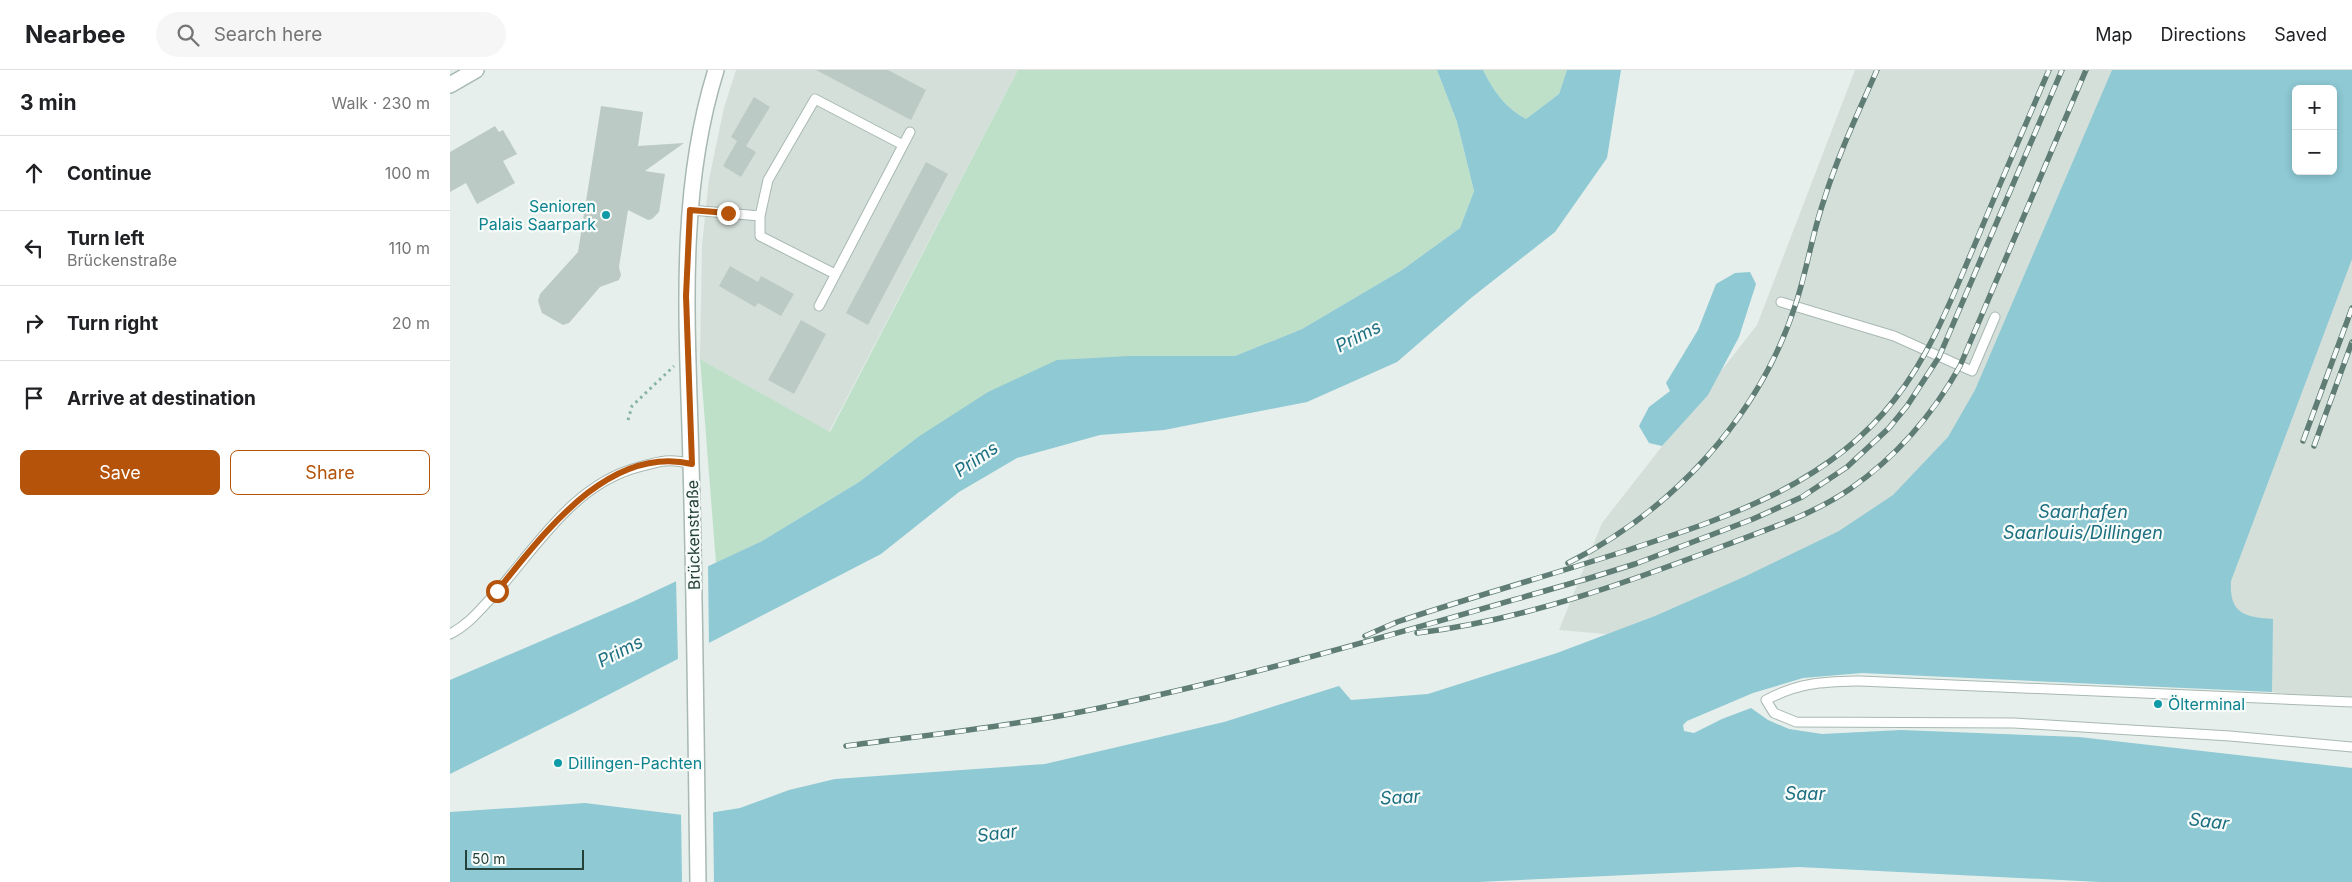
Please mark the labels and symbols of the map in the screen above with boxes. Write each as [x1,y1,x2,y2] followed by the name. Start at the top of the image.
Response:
[479,196,596,234] place label: Senioren Palais Saarpark
[717,202,740,225] route end
[600,209,612,221] marker: Senioren Palais Saarpark
[1332,316,1384,356] water label: Prims
[950,437,1002,481] water label: Prims
[682,480,704,590] street label: Brückenstraße
[2003,501,2163,543] water label: Saarhafen Saarlouis/Dillingen
[486,580,509,603] route start
[594,631,646,671] water label: Prims
[2168,694,2245,714] place label: Ölterminal
[2152,698,2164,710] marker: Ölterminal
[568,753,702,773] place label: Dillingen-Pachten
[552,757,564,769] marker: Dillingen-Pachten
[1785,783,1826,804] water label: Saar
[1379,785,1422,809] water label: Saar
[2188,808,2232,834] water label: Saar
[976,820,1020,846] water label: Saar
[465,847,584,870] scale bar

